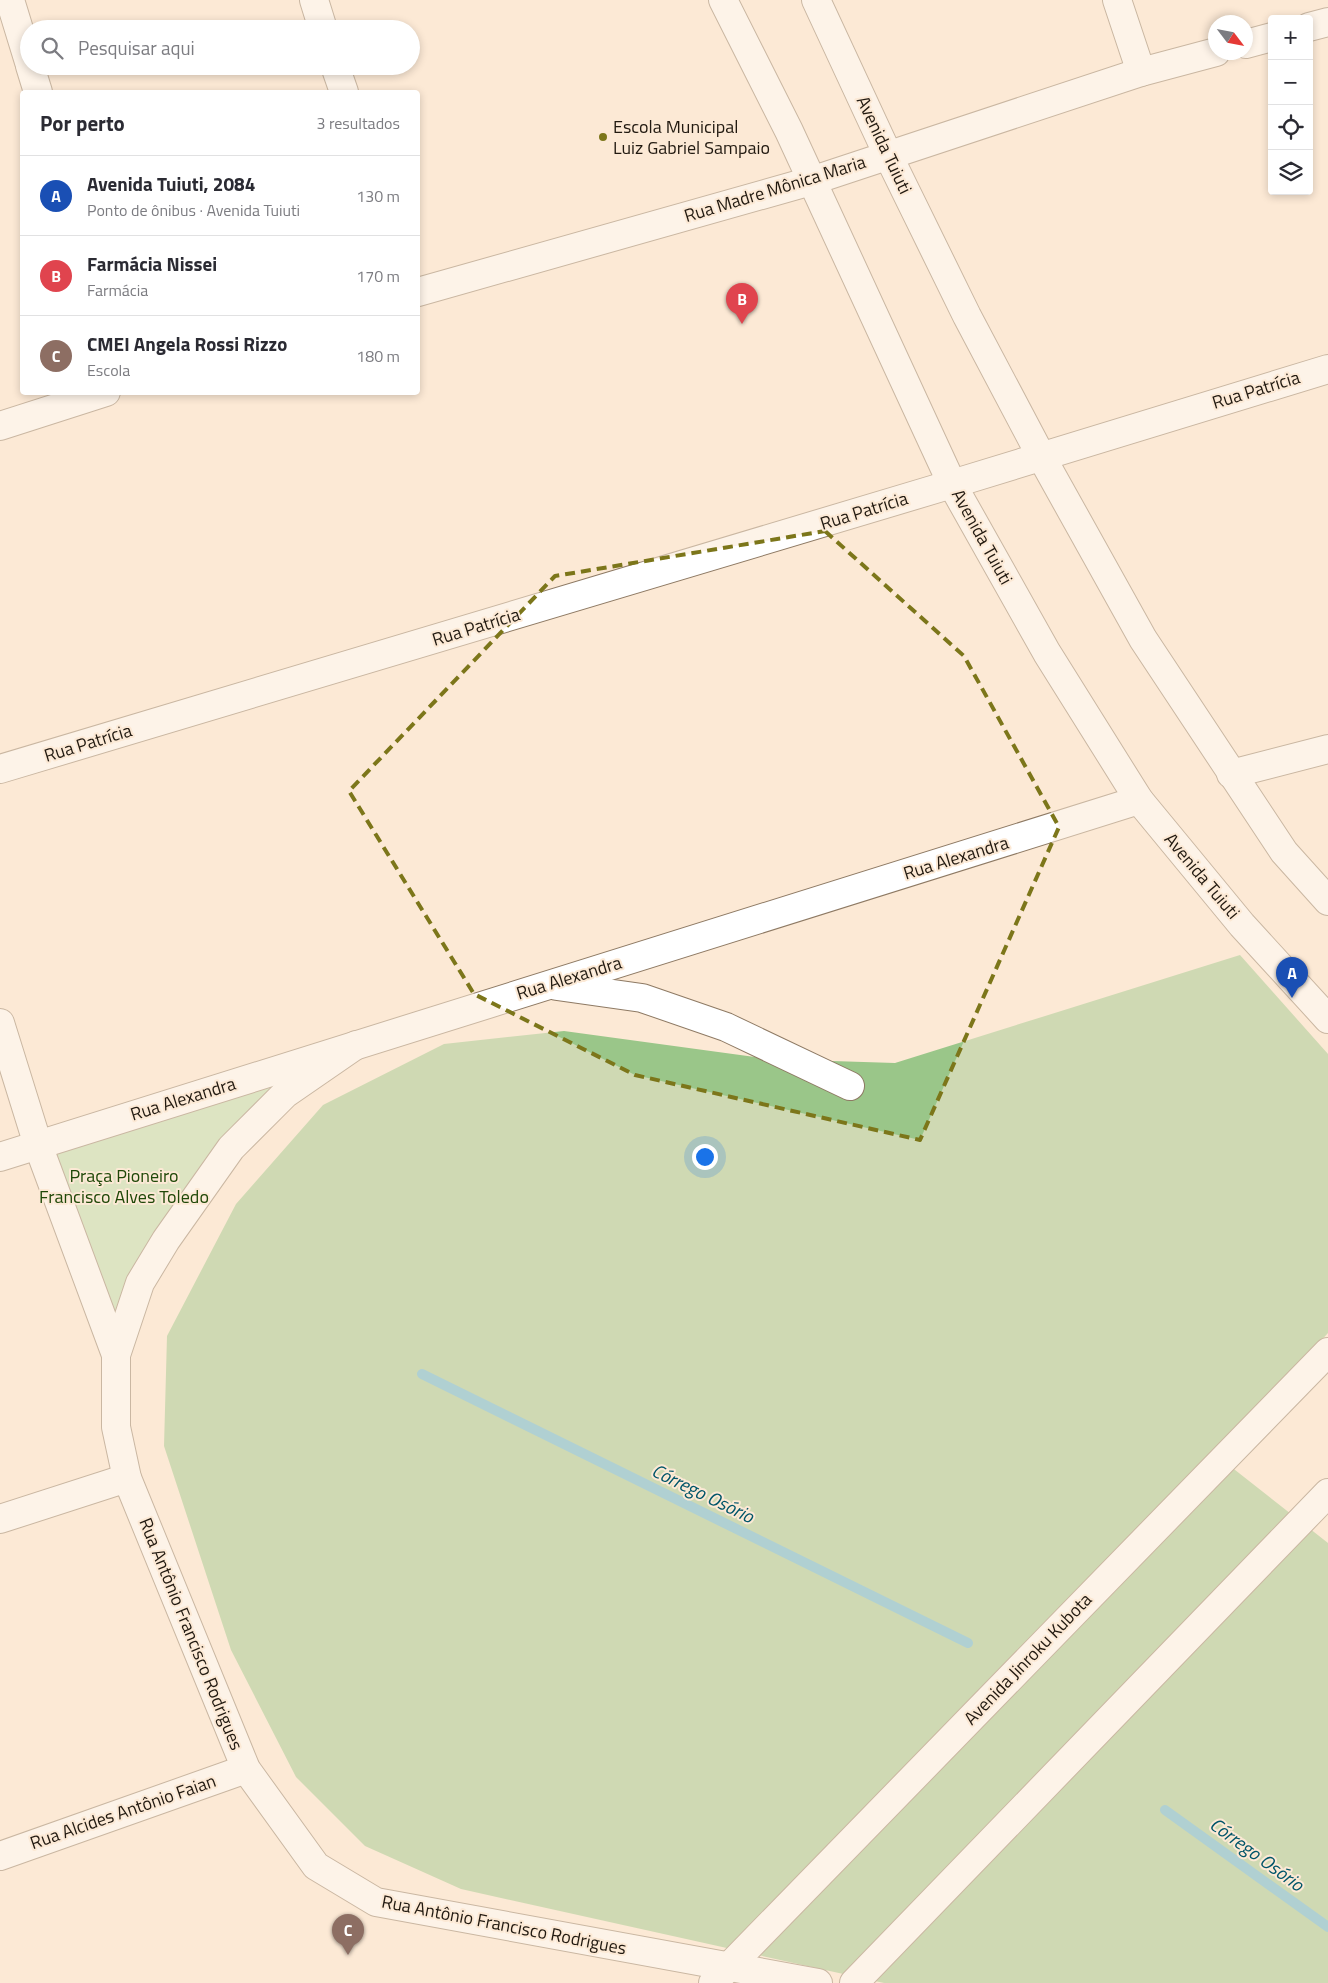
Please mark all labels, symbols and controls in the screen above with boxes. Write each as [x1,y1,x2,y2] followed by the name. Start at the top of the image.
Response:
[1208,15,1253,60] north arrow
[1268,15,1313,195] map controls
[1268,15,1313,60] button: +
[20,20,420,75] search box
[78,33,195,62] text: Pesquisar aqui
[38,34,66,62] icon: search
[1268,60,1313,105] button: −
[850,91,919,198] street label: Avenida Tuiuti
[1268,105,1313,150] button: locate
[40,107,125,139] text: Por perto
[316,111,400,135] text: 3 resultados
[613,113,770,161] place label: Escola Municipal Luiz Gabriel Sampaio
[597,131,609,143] marker: Escola Municipal Luiz Gabriel Sampaio
[681,148,869,229] street label: Rua Madre Mônica Maria
[1268,150,1313,195] button: layers
[87,169,255,198] text: Avenida Tuiuti, 2084
[51,184,61,208] text: A
[356,184,400,208] text: 130 m
[87,198,300,222] text: Ponto de ônibus · Avenida Tuiuti
[87,249,217,278] text: Farmácia Nissei
[51,264,61,288] text: B
[356,264,400,288] text: 170 m
[87,278,148,302] text: Farmácia
[726,283,758,324] pin: B
[87,329,287,358] text: CMEI Angela Rossi Rizzo
[52,344,60,368] text: C
[356,344,400,368] text: 180 m
[87,358,130,382] text: Escola
[1209,363,1303,416] street label: Rua Patrícia
[817,484,911,537] street label: Rua Patrícia
[945,484,1020,589] street label: Avenida Tuiuti
[429,600,523,653] street label: Rua Patrícia
[41,716,135,769] street label: Rua Patrícia
[1158,827,1247,925] street label: Avenida Tuiuti
[900,829,1012,886] street label: Rua Alexandra
[513,949,625,1006] street label: Rua Alexandra
[1276,957,1308,998] pin: A
[127,1070,239,1127] street label: Rua Alexandra
[692,1144,718,1170] your location
[39,1162,209,1210] park label: Praça Pioneiro Francisco Alves Toledo
[647,1455,760,1530] water label: Córrego Osório
[132,1514,251,1754] street label: Rua Antônio Francisco Rodrigues
[957,1587,1098,1731] street label: Avenida Jinroku Kubota
[26,1767,219,1856] street label: Rua Alcides Antônio Faian
[1204,1809,1311,1898] water label: Córrego Osório
[380,1888,629,1961] street label: Rua Antônio Francisco Rodrigues
[332,1914,364,1955] pin: C

